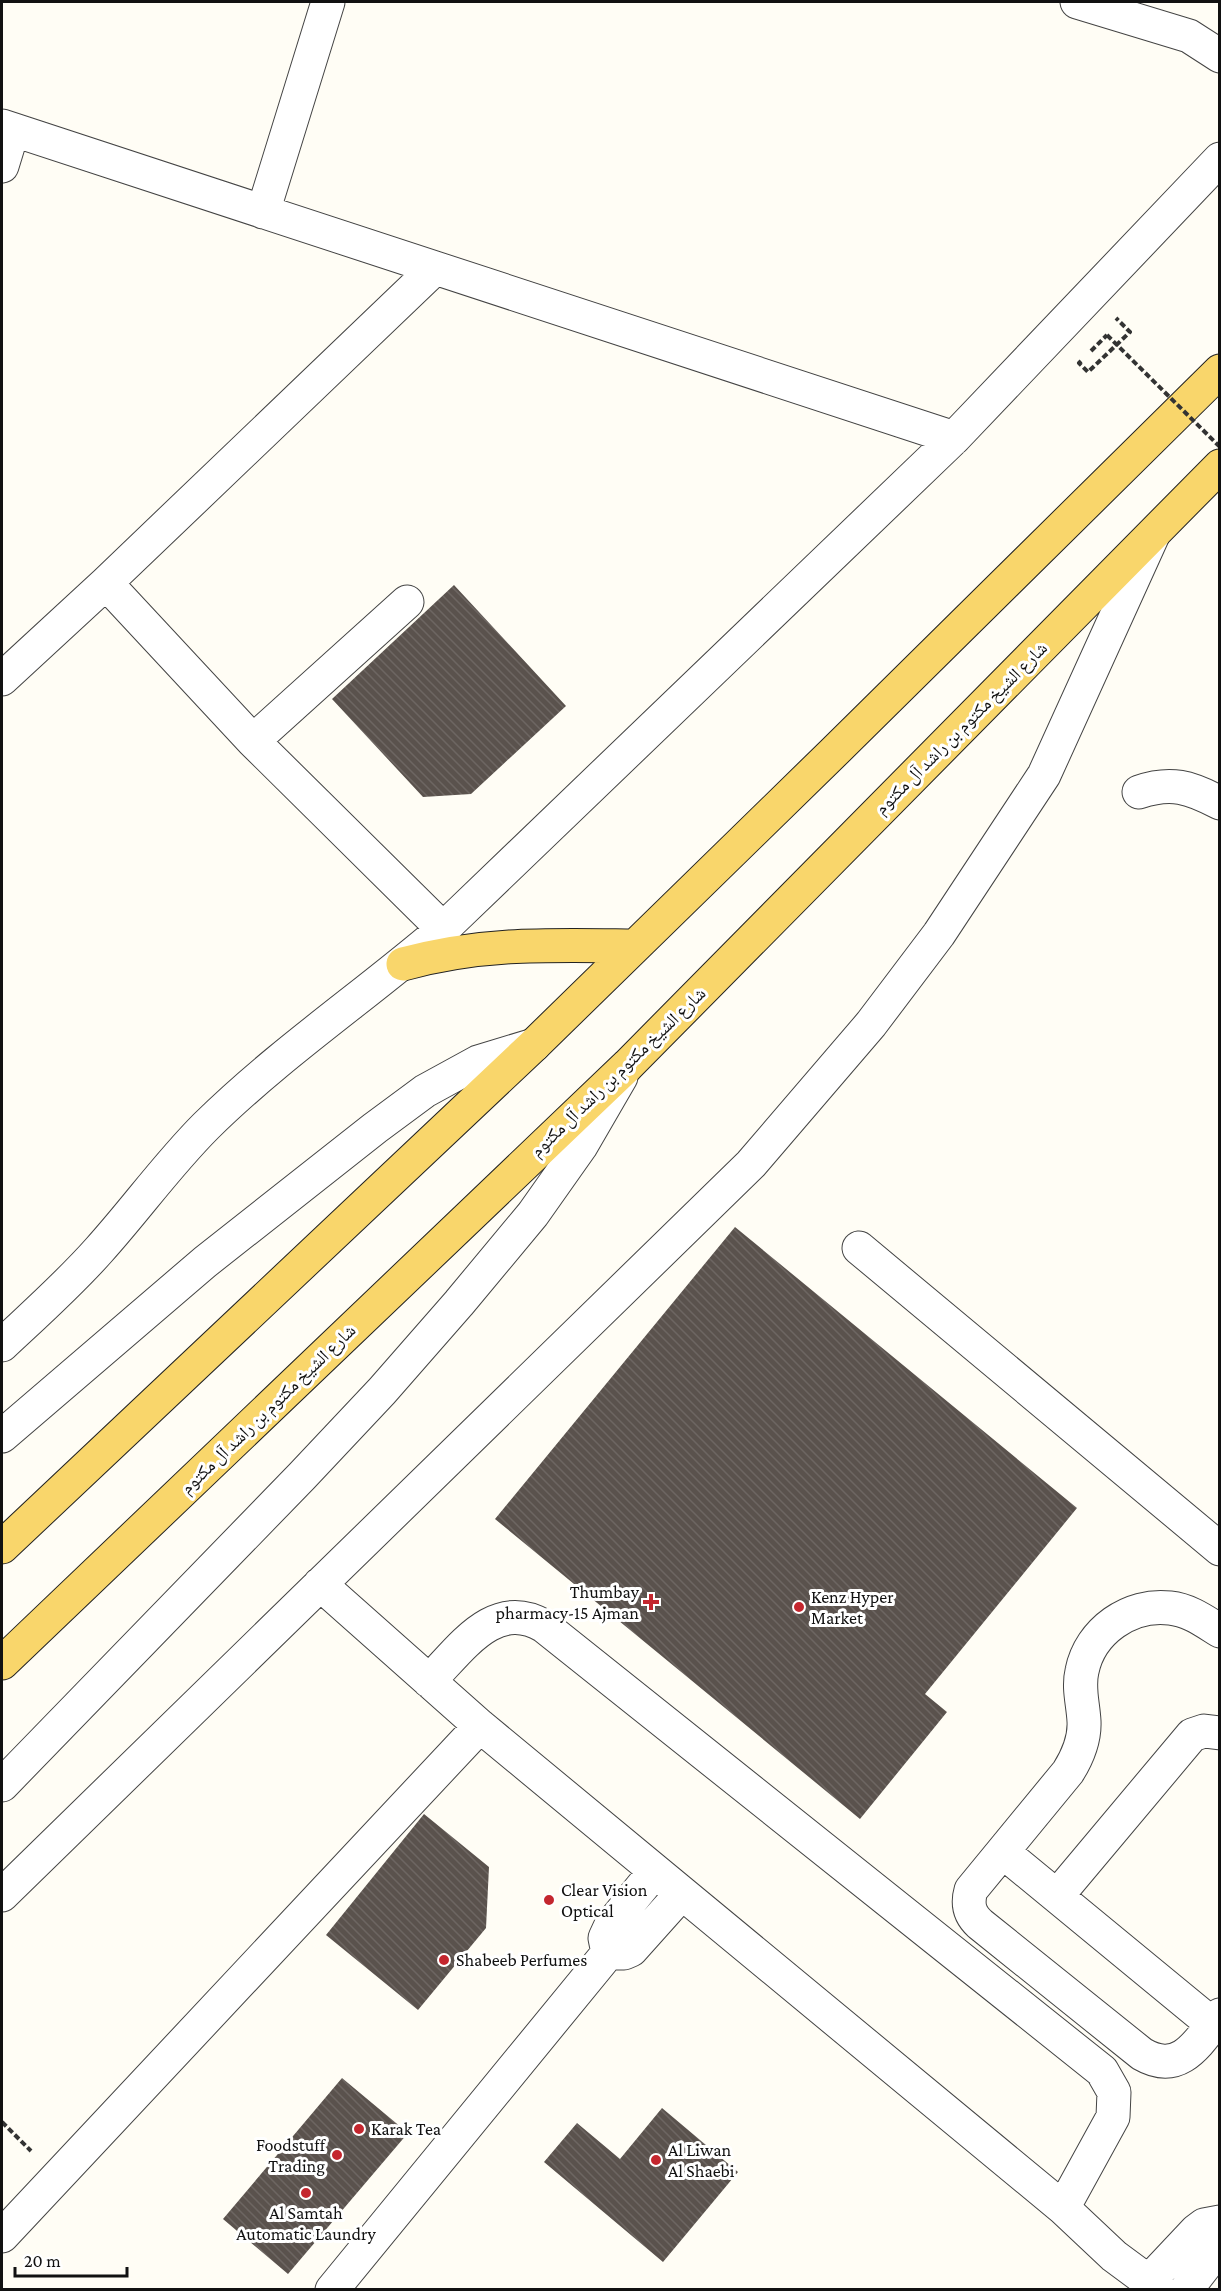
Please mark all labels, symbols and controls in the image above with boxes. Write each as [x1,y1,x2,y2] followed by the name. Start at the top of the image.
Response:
[871,638,1053,820] street label: شارع الشيخ مكتوم بن راشد آل مكتوم
[526,983,711,1162] street label: شارع الشيخ مكتوم بن راشد آل مكتوم
[176,1320,361,1499] street label: شارع الشيخ مكتوم بن راشد آل مكتوم
[496,1582,640,1624] place label: Thumbay pharmacy-15 Ajman
[811,1587,894,1628] place label: Kenz Hyper Market
[644,1595,658,1609] marker: Thumbay pharmacy-15 Ajman
[792,1600,806,1614] marker: Kenz Hyper Market
[561,1880,648,1921] place label: Clear Vision Optical
[542,1893,556,1907] marker: Clear Vision Optical
[456,1950,587,1970] place label: Shabeeb Perfumes
[437,1953,451,1967] marker: Shabeeb Perfumes
[371,2119,441,2139] place label: Karak Tea
[352,2122,366,2136] marker: Karak Tea
[256,2135,327,2176] place label: Foodstuff Trading
[668,2140,735,2181] place label: Al Liwan Al Shaebi
[330,2148,344,2162] marker: Foodstuff Trading
[649,2153,663,2167] marker: Al Liwan Al Shaebi
[299,2186,313,2200] marker: Al Samtah Automatic Laundry
[236,2203,376,2244] place label: Al Samtah Automatic Laundry
[15,2240,128,2278] scale bar
[24,2251,61,2271] text: 20 m

